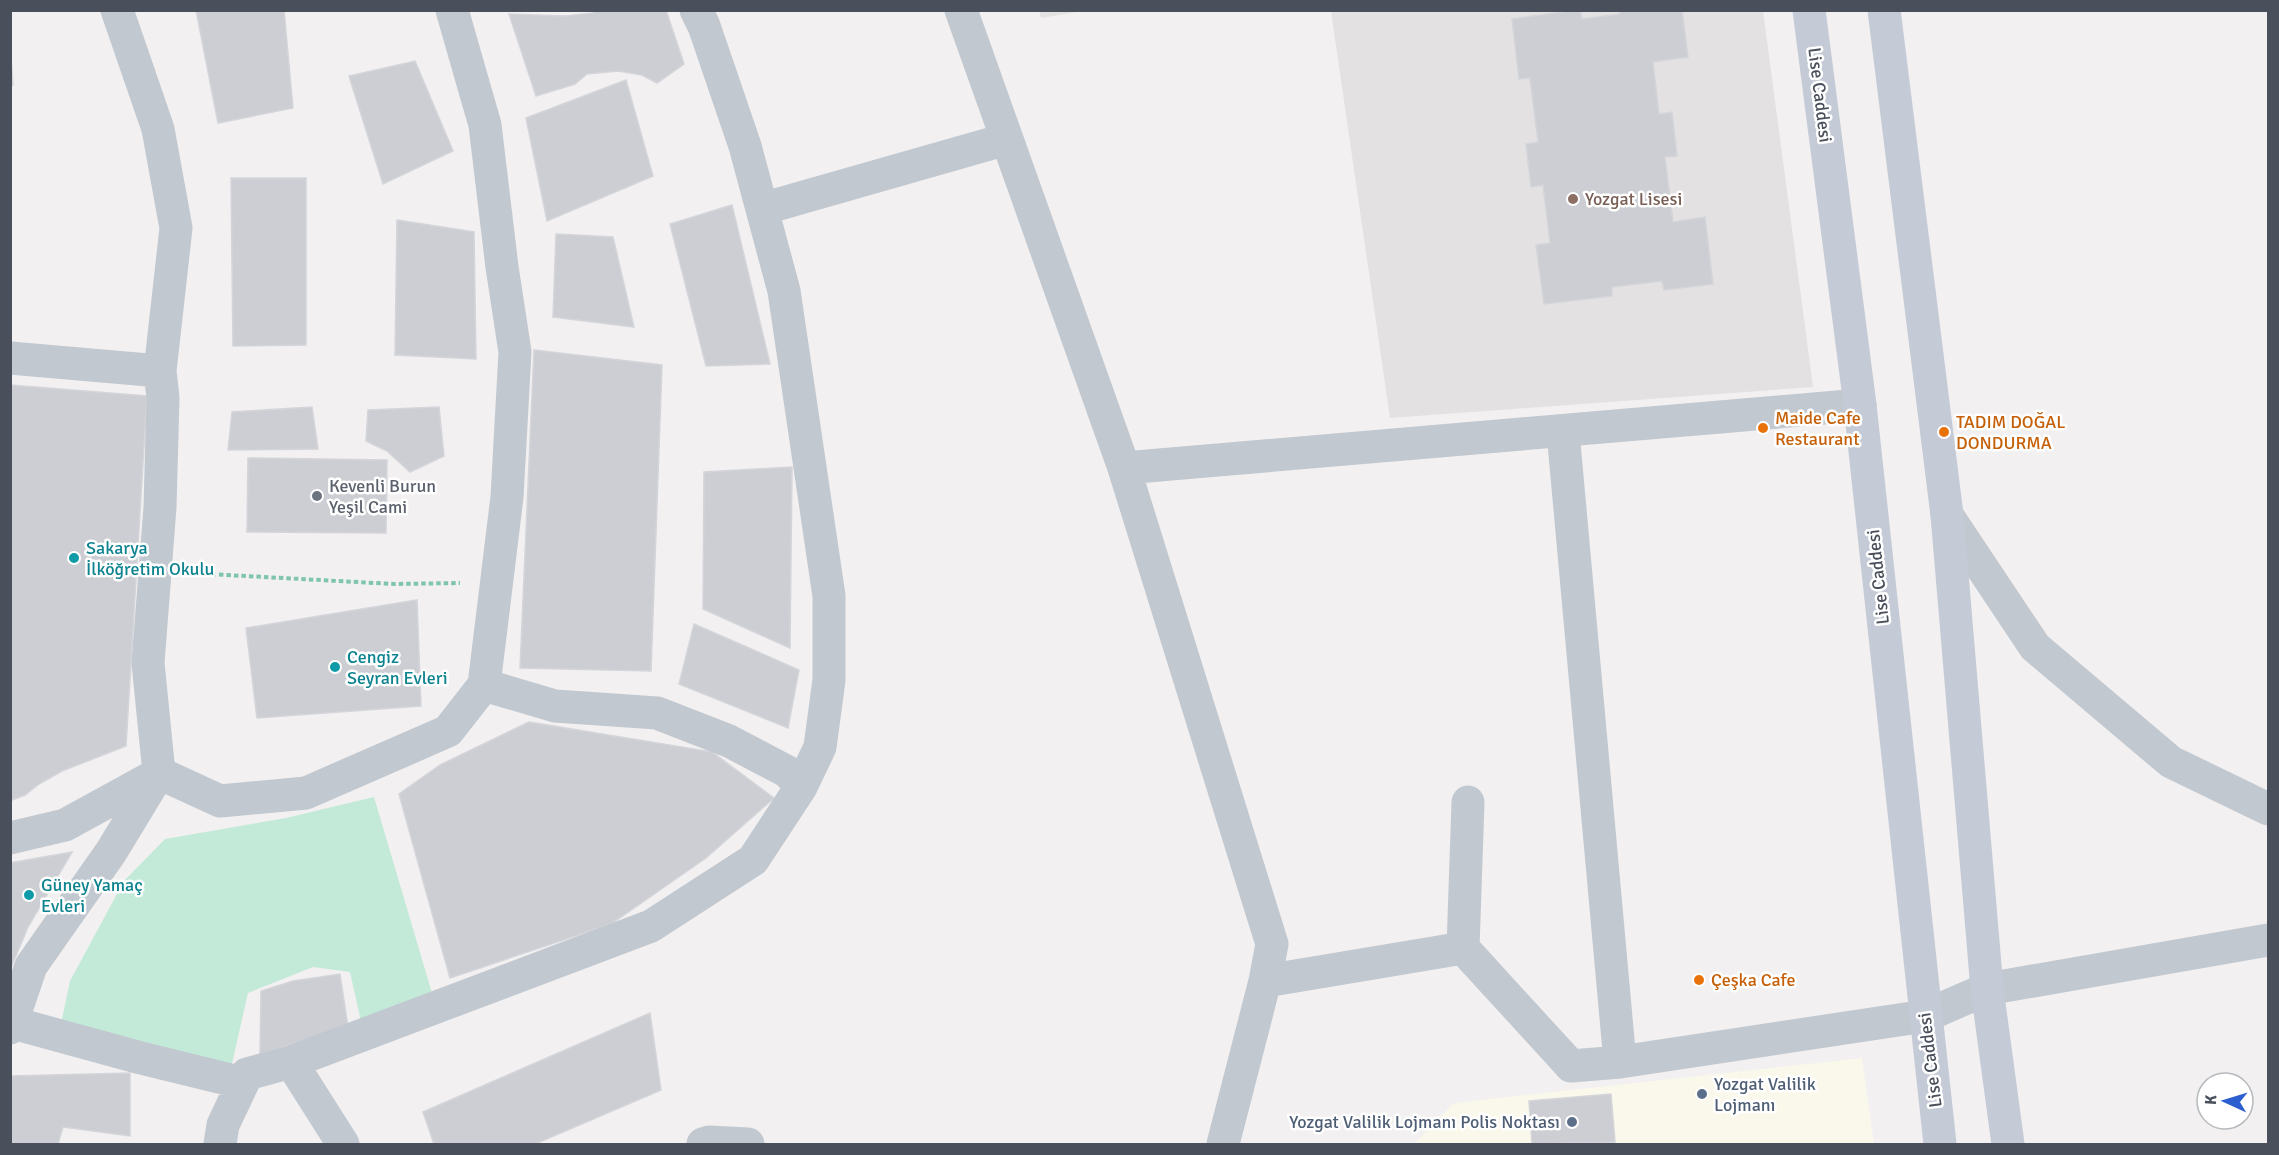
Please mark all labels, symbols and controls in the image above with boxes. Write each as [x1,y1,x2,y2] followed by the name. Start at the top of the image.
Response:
[1803,46,1837,144] street label: Lise Caddesi
[1585,188,1682,210] place label: Yozgat Lisesi
[1566,192,1580,206] marker: Yozgat Lisesi
[1775,407,1861,450] place label: Maide Cafe Restaurant
[1956,411,2066,454] place label: TADIM DOĞAL DONDURMA
[1756,421,1770,435] marker: Maide Cafe Restaurant
[1937,425,1951,439] marker: TADIM DOĞAL DONDURMA
[329,475,436,518] place label: Kevenli Burun Yeşil Cami
[310,489,324,503] marker: Kevenli Burun Yeşil Cami
[1862,528,1894,626] street label: Lise Caddesi
[86,537,214,580] place label: Sakarya İlköğretim Okulu
[67,551,81,565] marker: Sakarya İlköğretim Okulu
[347,646,448,689] place label: Cengiz Seyran Evleri
[328,660,342,674] marker: Cengiz Seyran Evleri
[41,874,143,917] place label: Güney Yamaç Evleri
[22,888,36,902] marker: Güney Yamaç Evleri
[1711,969,1795,991] place label: Çeşka Cafe
[1692,973,1706,987] marker: Çeşka Cafe
[1913,1011,1947,1109] street label: Lise Caddesi
[2195,1071,2255,1131] north arrow
[1714,1073,1816,1116] place label: Yozgat Valilik Lojmanı
[1695,1087,1709,1101] marker: Yozgat Valilik Lojmanı
[2201,1094,2221,1106] text: K
[1289,1111,1560,1133] place label: Yozgat Valilik Lojmanı Polis Noktası
[1565,1115,1579,1129] marker: Yozgat Valilik Lojmanı Polis Noktası

